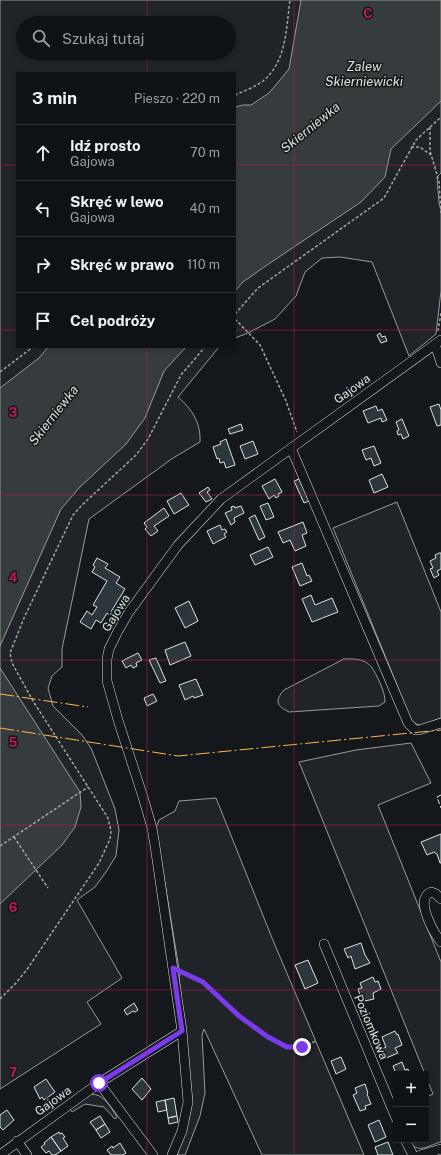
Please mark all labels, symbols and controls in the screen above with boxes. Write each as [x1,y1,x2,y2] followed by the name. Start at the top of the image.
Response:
[363,6,373,21] text: C
[16,16,236,60] search box
[30,27,52,49] icon: search
[62,30,145,47] text: Szukaj tutaj
[325,59,404,89] water label: Zalew Skierniewicki
[32,88,77,108] text: 3 min
[134,91,220,106] text: Pieszo · 220 m
[278,99,343,156] water label: Skierniewka
[70,137,141,154] text: Idź prosto
[32,142,54,164] icon: ahead
[190,145,220,160] text: 70 m
[70,154,115,169] text: Gajowa
[70,193,164,210] text: Skręć w lewo
[32,198,54,220] icon: left
[189,201,220,216] text: 40 m
[70,210,115,225] text: Gajowa
[32,254,54,276] icon: right
[70,256,174,273] text: Skręć w prawo
[187,257,220,272] text: 110 m
[32,310,54,332] icon: arrive
[70,312,155,329] text: Cel podróży
[331,371,373,407] street label: Gajowa
[25,382,81,448] water label: Skierniewka
[9,405,18,420] text: 3
[9,570,18,585] text: 4
[99,592,133,634] street label: Gajowa
[9,735,18,750] text: 5
[9,900,18,915] text: 6
[351,992,391,1062] street label: Poziomkowa
[293,1038,311,1056] route end
[9,1065,17,1080] text: 7
[393,1071,429,1143] map controls
[393,1071,429,1107] button: +
[90,1074,108,1092] route start
[32,1083,74,1119] street label: Gajowa
[393,1107,429,1143] button: −

